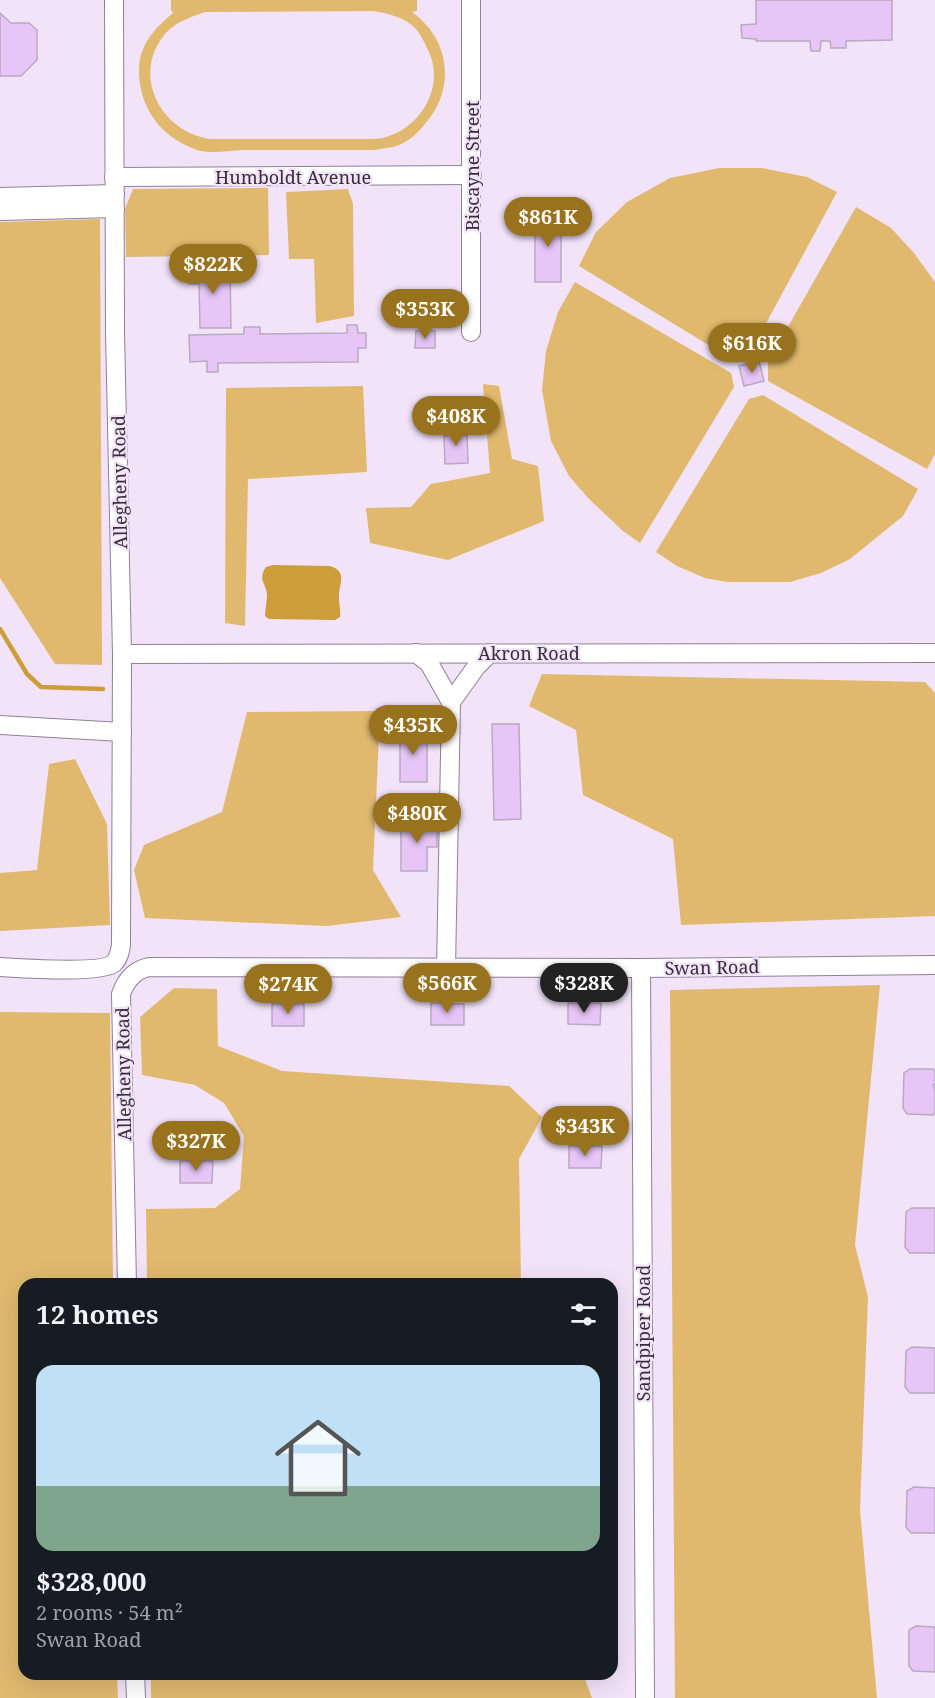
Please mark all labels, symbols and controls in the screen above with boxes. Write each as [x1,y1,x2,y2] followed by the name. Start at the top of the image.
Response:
[460,101,484,231] street label: Biscayne Street
[215,165,371,189] street label: Humboldt Avenue
[506,197,590,248] pin: $861K
[518,203,578,230] text: $861K
[171,244,255,295] pin: $822K
[183,250,243,277] text: $822K
[383,289,467,340] pin: $353K
[395,295,455,322] text: $353K
[710,323,794,374] pin: $616K
[722,329,782,356] text: $616K
[414,396,498,447] pin: $408K
[426,402,486,429] text: $408K
[106,415,132,549] street label: Allegheny Road
[478,641,580,665] street label: Akron Road
[371,705,455,756] pin: $435K
[383,711,443,738] text: $435K
[375,793,459,844] pin: $480K
[387,799,447,826] text: $480K
[664,954,760,980] street label: Swan Road
[405,963,489,1014] pin: $566K
[542,963,626,1014] pin: $328K
[246,964,330,1015] pin: $274K
[417,969,477,996] text: $566K
[554,969,614,996] text: $328K
[258,970,318,997] text: $274K
[110,1007,136,1141] street label: Allegheny Road
[543,1106,627,1157] pin: $343K
[555,1112,615,1139] text: $343K
[154,1121,238,1172] pin: $327K
[166,1127,226,1154] text: $327K
[631,1265,655,1401] street label: Sandpiper Road
[36,1296,158,1332] text: 12 homes
[567,1298,600,1331] icon: filters
[264,1404,372,1512] icon: home
[36,1563,146,1599] text: $328,000
[36,1599,183,1626] text: 2 rooms · 54 m²
[36,1626,141,1653] text: Swan Road

